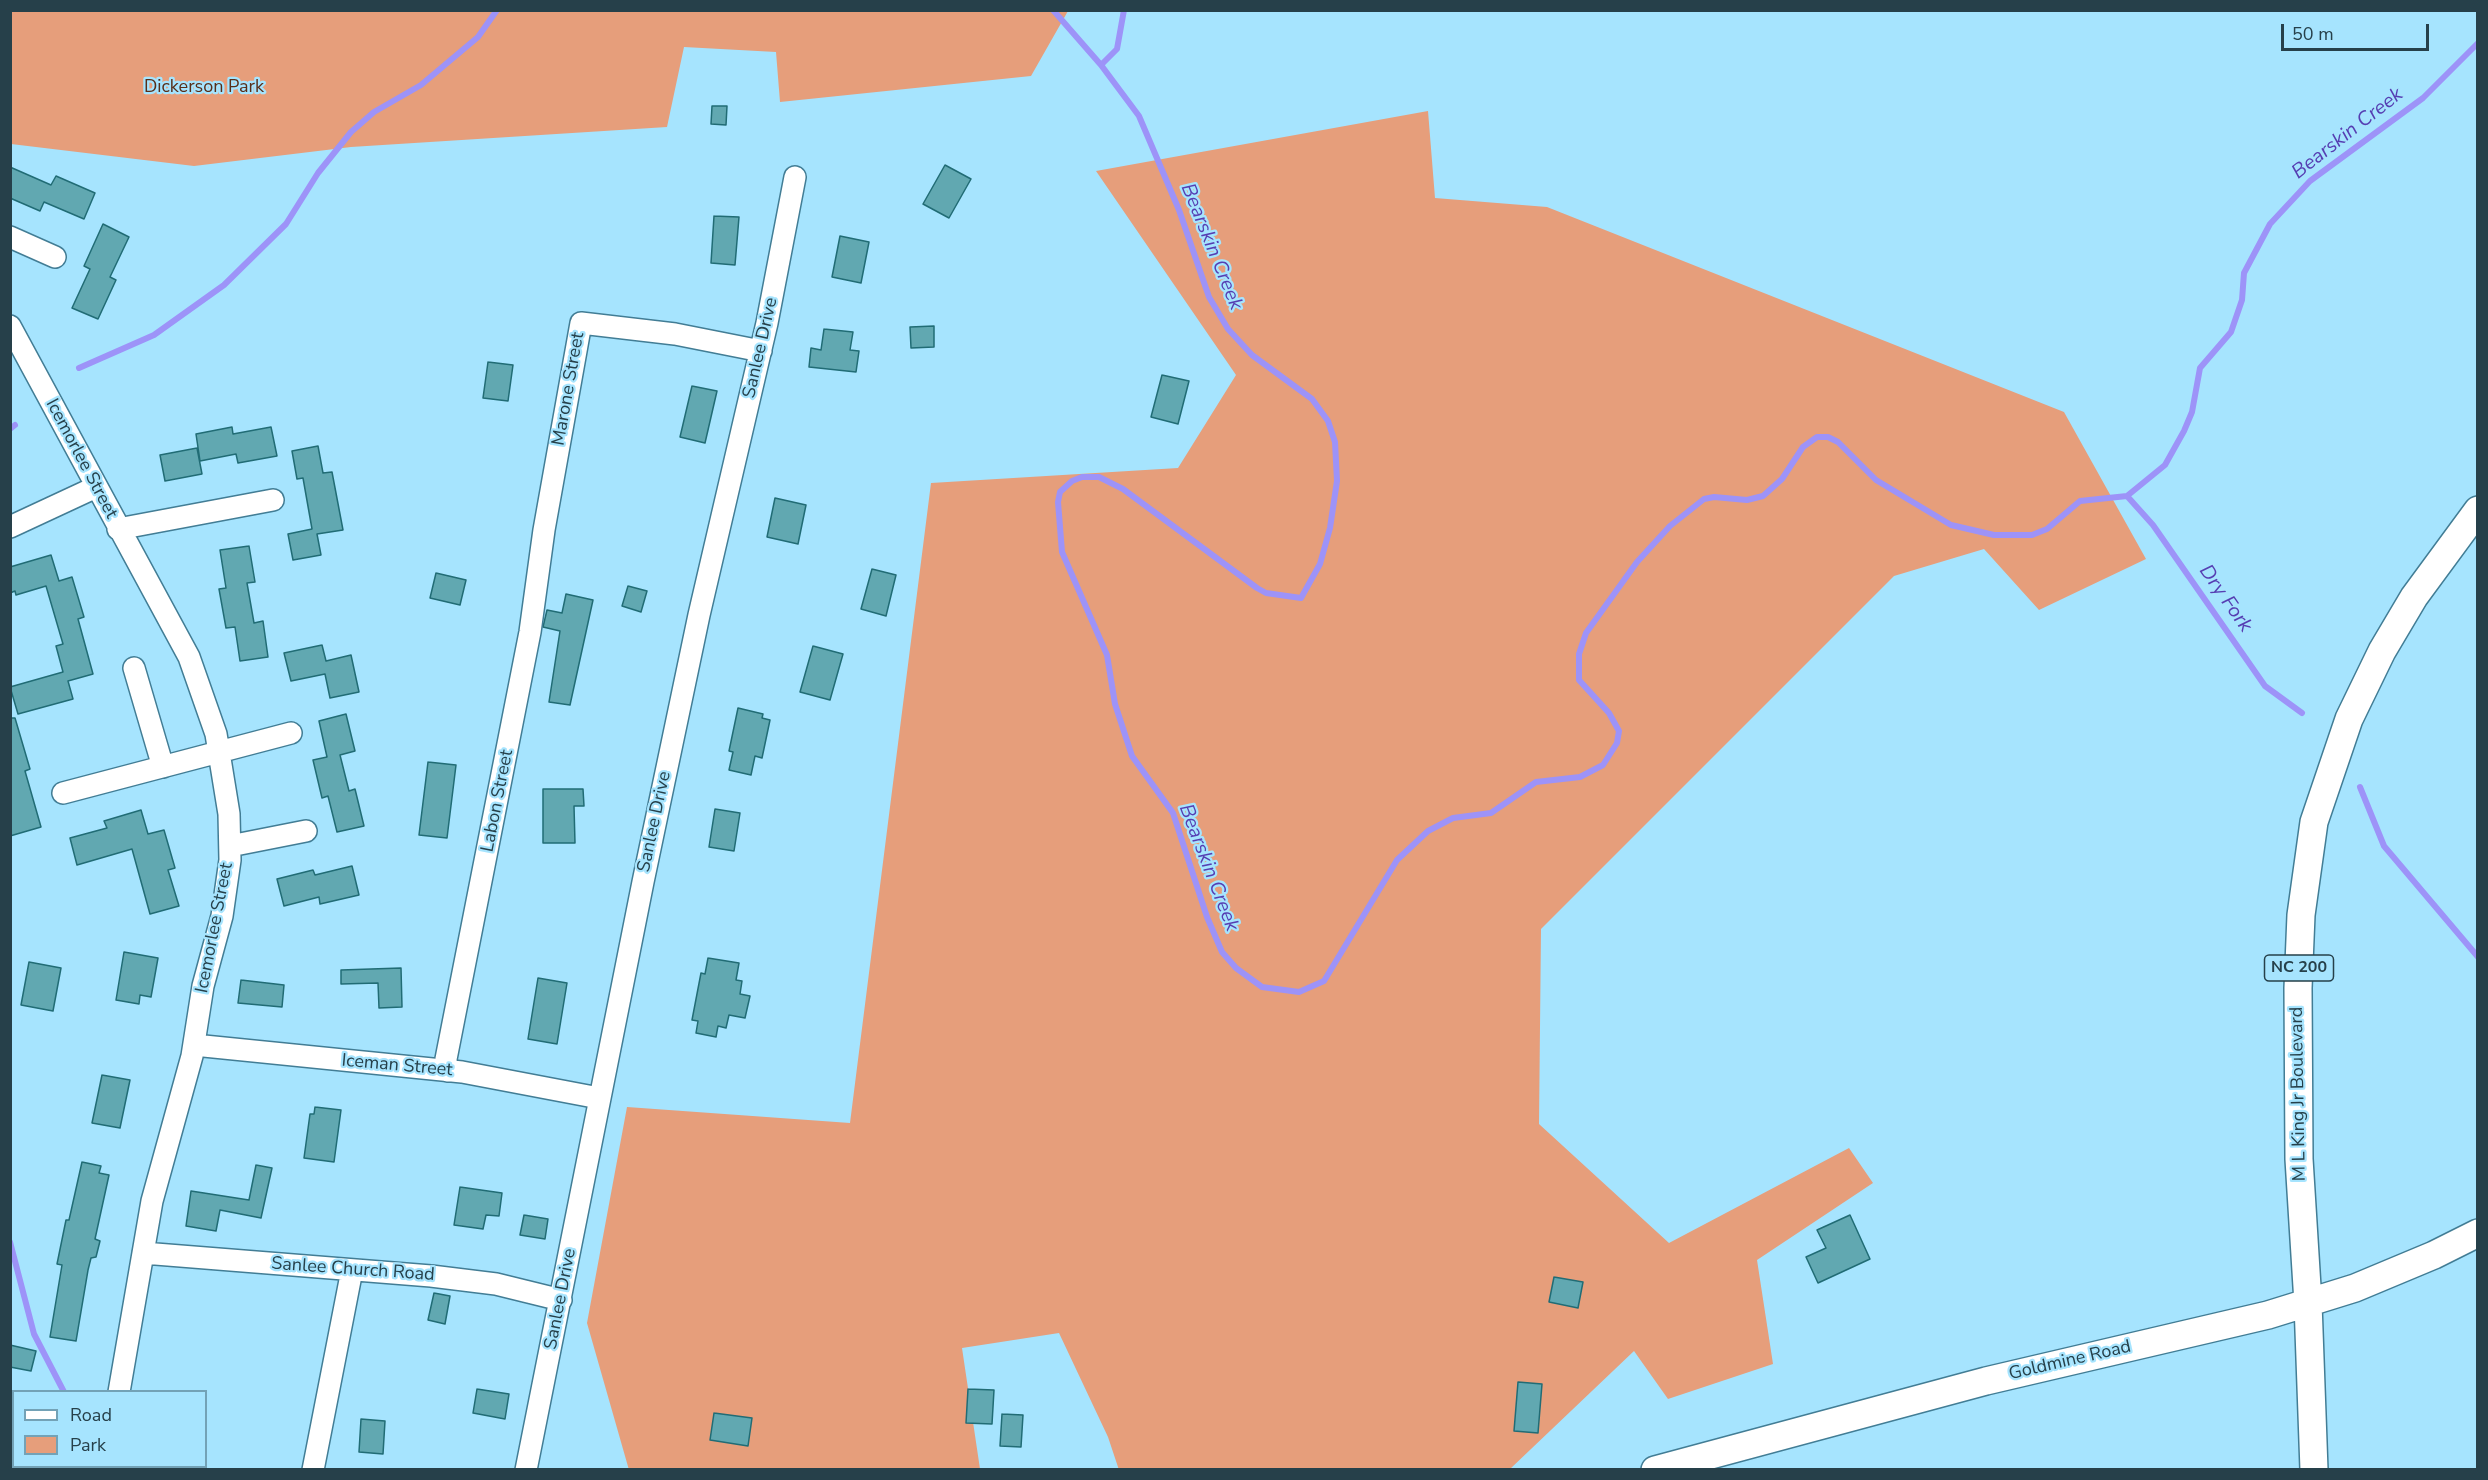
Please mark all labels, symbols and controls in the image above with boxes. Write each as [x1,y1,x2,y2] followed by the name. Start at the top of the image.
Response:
[2284,12,2432,50] scale bar
[2292,22,2334,46] text: 50 m
[144,77,264,99] park label: Dickerson Park
[2288,83,2408,185] water label: Bearskin Creek
[1175,180,1247,314] water label: Bearskin Creek
[739,296,783,400] street label: Sanlee Drive
[548,331,590,447] street label: Marone Street
[40,396,122,522] street label: Icemorlee Street
[2193,561,2257,637] water label: Dry Fork
[477,748,519,854] street label: Labon Street
[634,770,676,874] street label: Sanlee Drive
[1173,801,1243,935] water label: Bearskin Creek
[192,861,238,995] street label: Icemorlee Street
[2264,955,2334,981] road number: NC 200
[2287,1007,2311,1181] street label: M L King Jr Boulevard
[341,1050,453,1082] street label: Iceman Street
[541,1247,581,1351] street label: Sanlee Drive
[271,1254,435,1286] street label: Sanlee Church Road
[2007,1336,2133,1386] street label: Goldmine Road
[12,1390,207,1468] legend
[70,1403,112,1427] text: Road
[70,1433,106,1457] text: Park

